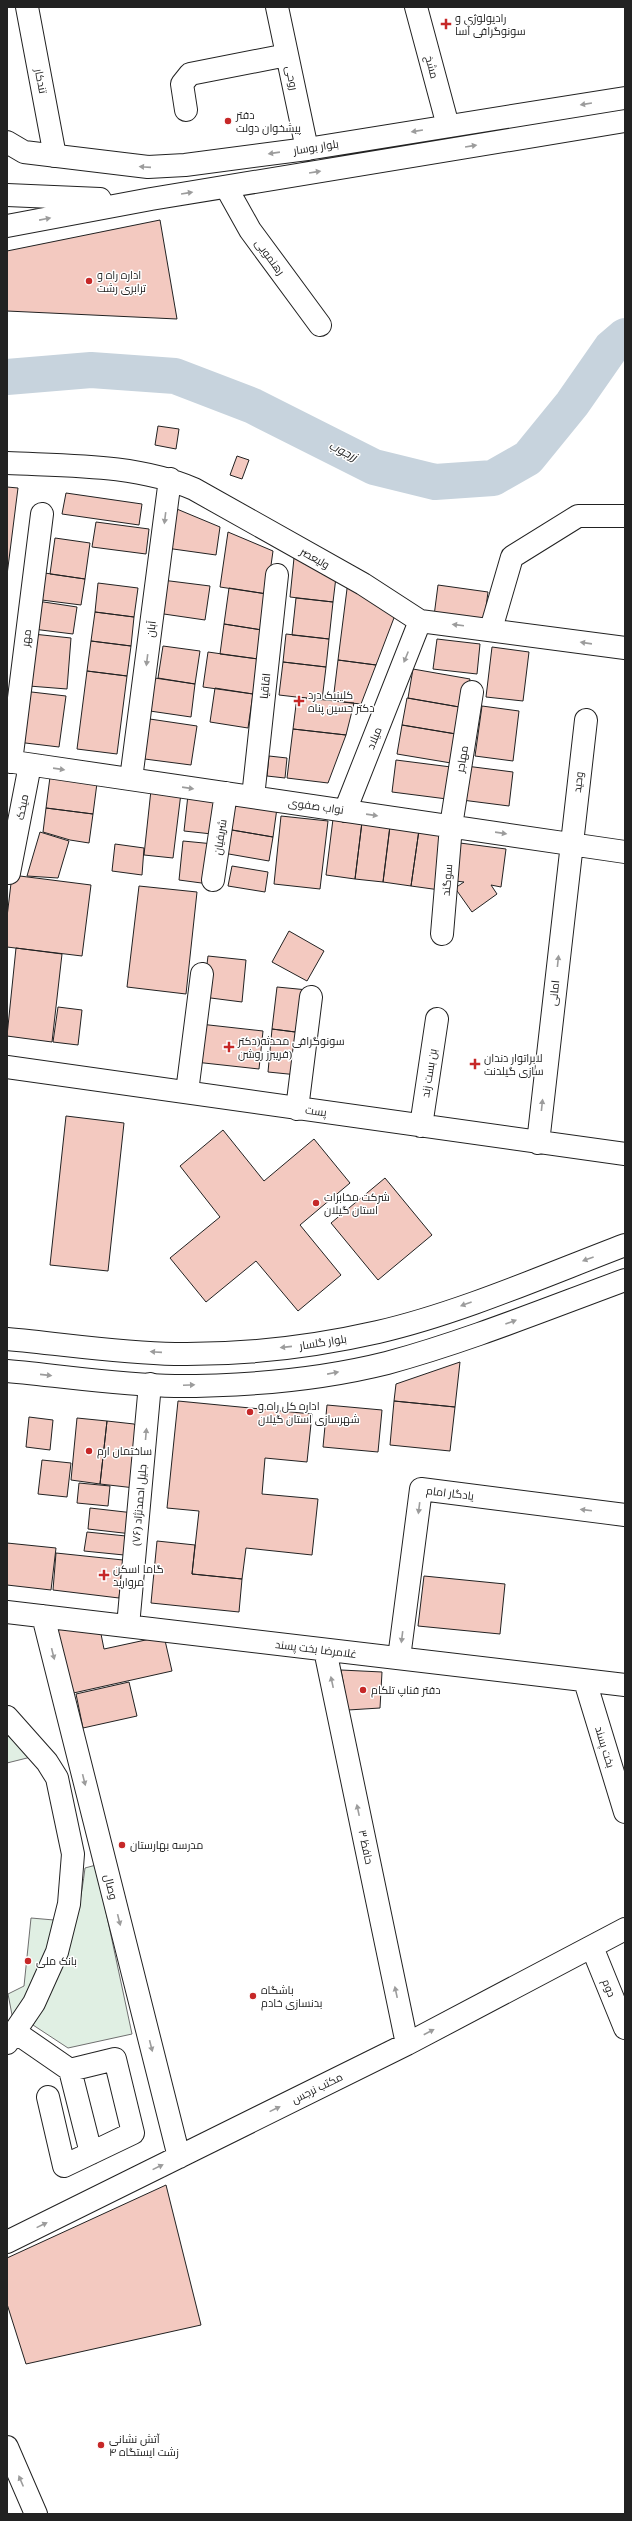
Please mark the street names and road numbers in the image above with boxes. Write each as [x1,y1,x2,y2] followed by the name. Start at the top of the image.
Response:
[421,54,441,80] street label: مشخ
[283,65,300,92] street label: روحی
[32,67,49,95] street label: تندکار
[291,137,340,158] street label: بلوار بوسار
[252,237,287,278] street label: رهنمویی
[297,545,332,572] street label: ولیعصر
[144,620,159,638] street label: آبان
[19,629,34,649] street label: مهر
[258,672,272,700] street label: اقاقیا
[364,725,384,751] street label: میلاد
[454,745,471,774] street label: مهاجر
[571,771,586,793] street label: وحید
[14,793,30,821] street label: میخک
[287,796,345,817] street label: نواب صفوی
[211,818,230,856] street label: شریفیان
[440,864,455,897] street label: سوگند
[547,979,562,1007] street label: امانی
[419,1048,440,1098] street label: بن بست زند
[304,1104,327,1119] street label: پست
[298,1332,348,1353] street label: بلوار گلسار
[129,1464,150,1547] street label: جلیل احمدنژاد (۷۶)
[425,1484,475,1504] street label: یادگار امام
[274,1638,357,1661] street label: غلامرضا بخت پسند
[592,1725,617,1770] street label: بخت پسند
[356,1829,376,1865] street label: حافظ ۳
[101,1873,120,1901] street label: وصال
[598,1977,618,1999] street label: دوم
[289,2070,345,2106] street label: مکتب نرجس

